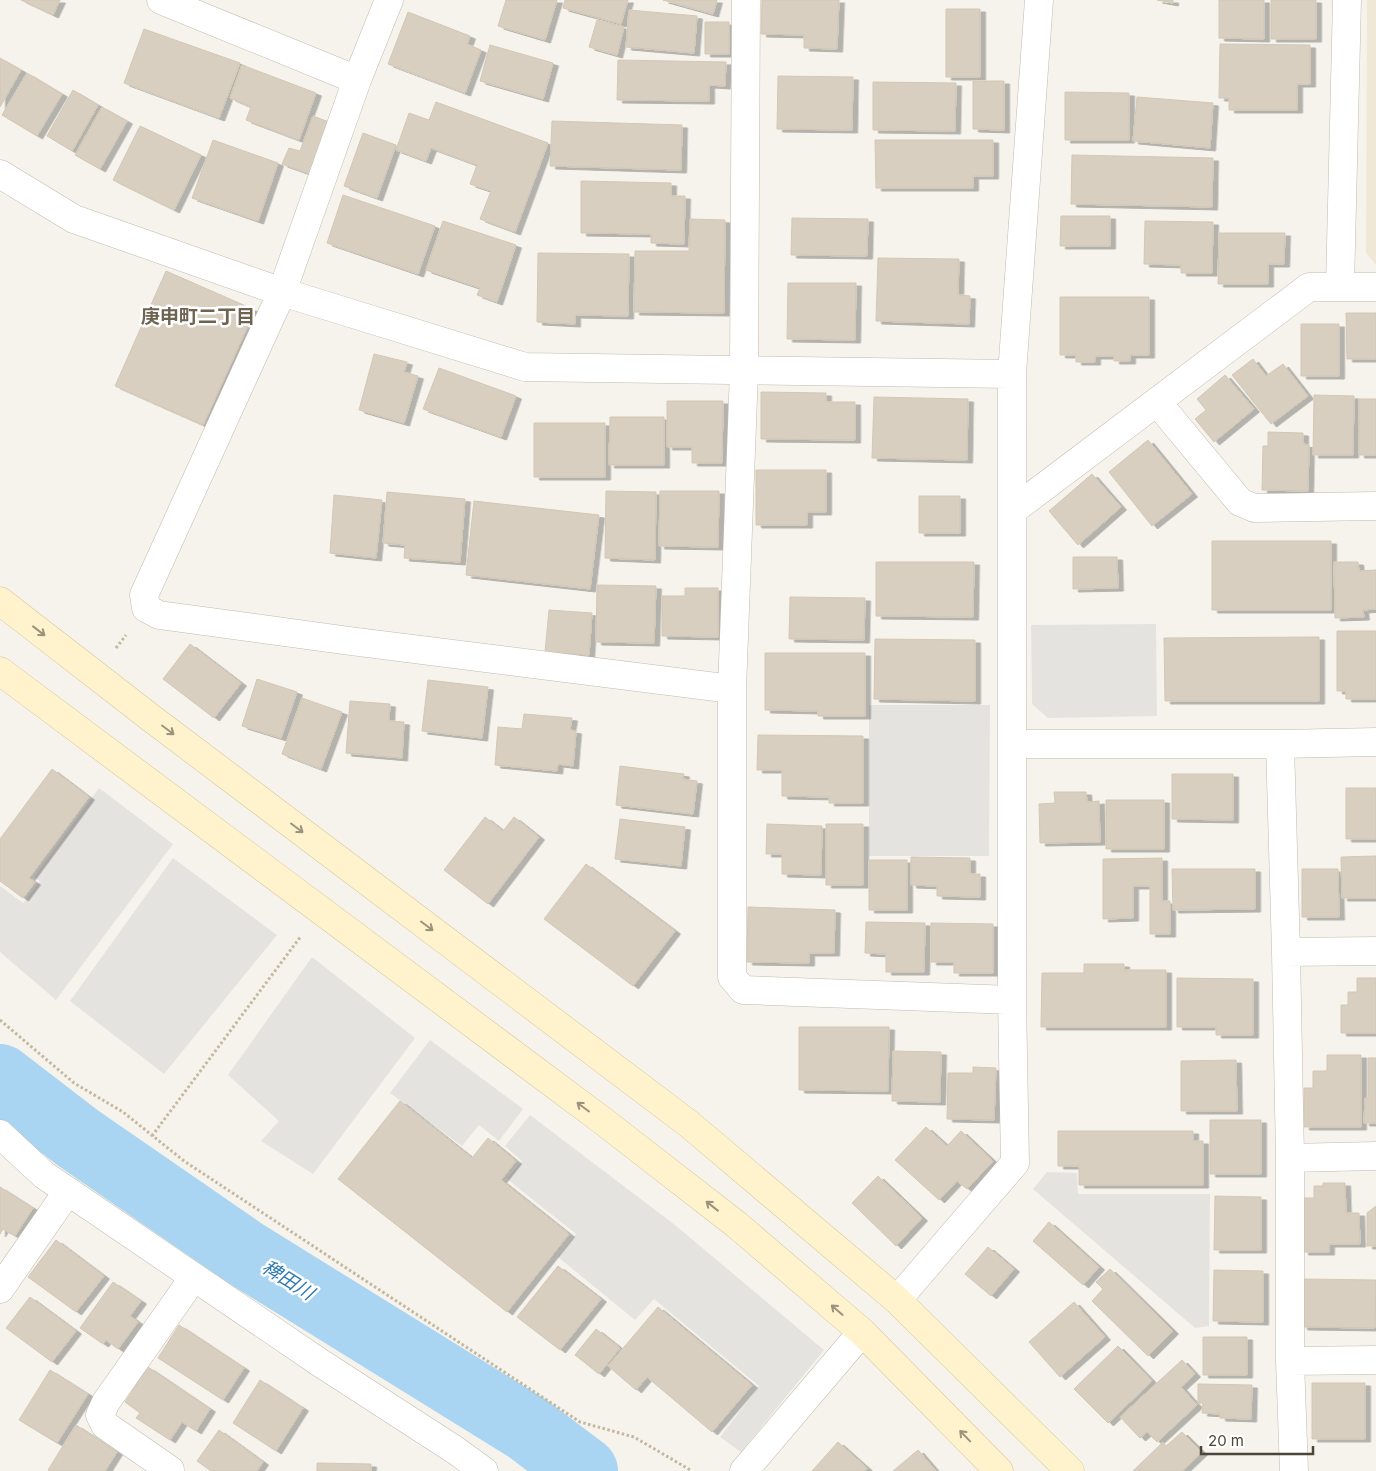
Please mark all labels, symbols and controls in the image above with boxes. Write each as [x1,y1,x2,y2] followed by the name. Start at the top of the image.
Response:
[141,305,255,328] district label: 庚申町二丁目
[32,626,46,636] one-way arrow
[161,725,175,735] one-way arrow
[290,823,304,833] one-way arrow
[420,921,434,931] one-way arrow
[577,1101,590,1112] one-way arrow
[706,1200,719,1211] one-way arrow
[258,1255,320,1306] water label: 稗田川
[830,1304,843,1316] one-way arrow
[1201,1424,1314,1456] scale bar
[959,1430,971,1442] one-way arrow
[1208,1431,1244,1450] text: 20 m

